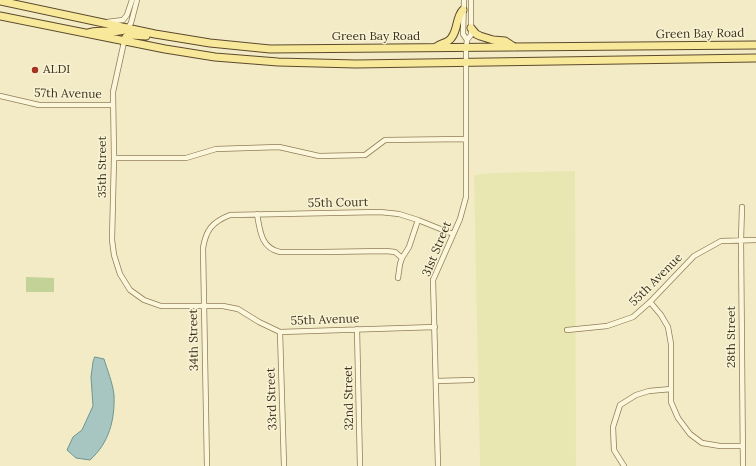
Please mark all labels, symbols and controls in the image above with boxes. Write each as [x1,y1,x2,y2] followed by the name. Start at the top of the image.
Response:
[656,26,744,42] street label: Green Bay Road
[332,30,420,44] street label: Green Bay Road
[43,63,70,77] place label: ALDI
[30,65,40,75] marker: ALDI
[34,86,102,102] street label: 57th Avenue
[96,136,110,198] street label: 35th Street
[308,195,368,211] street label: 55th Court
[419,219,455,279] street label: 31st Street
[627,251,685,309] street label: 55th Avenue
[725,306,739,368] street label: 28th Street
[186,309,202,371] street label: 34th Street
[290,312,360,328] street label: 55th Avenue
[341,365,357,431] street label: 32nd Street
[264,367,280,431] street label: 33rd Street

